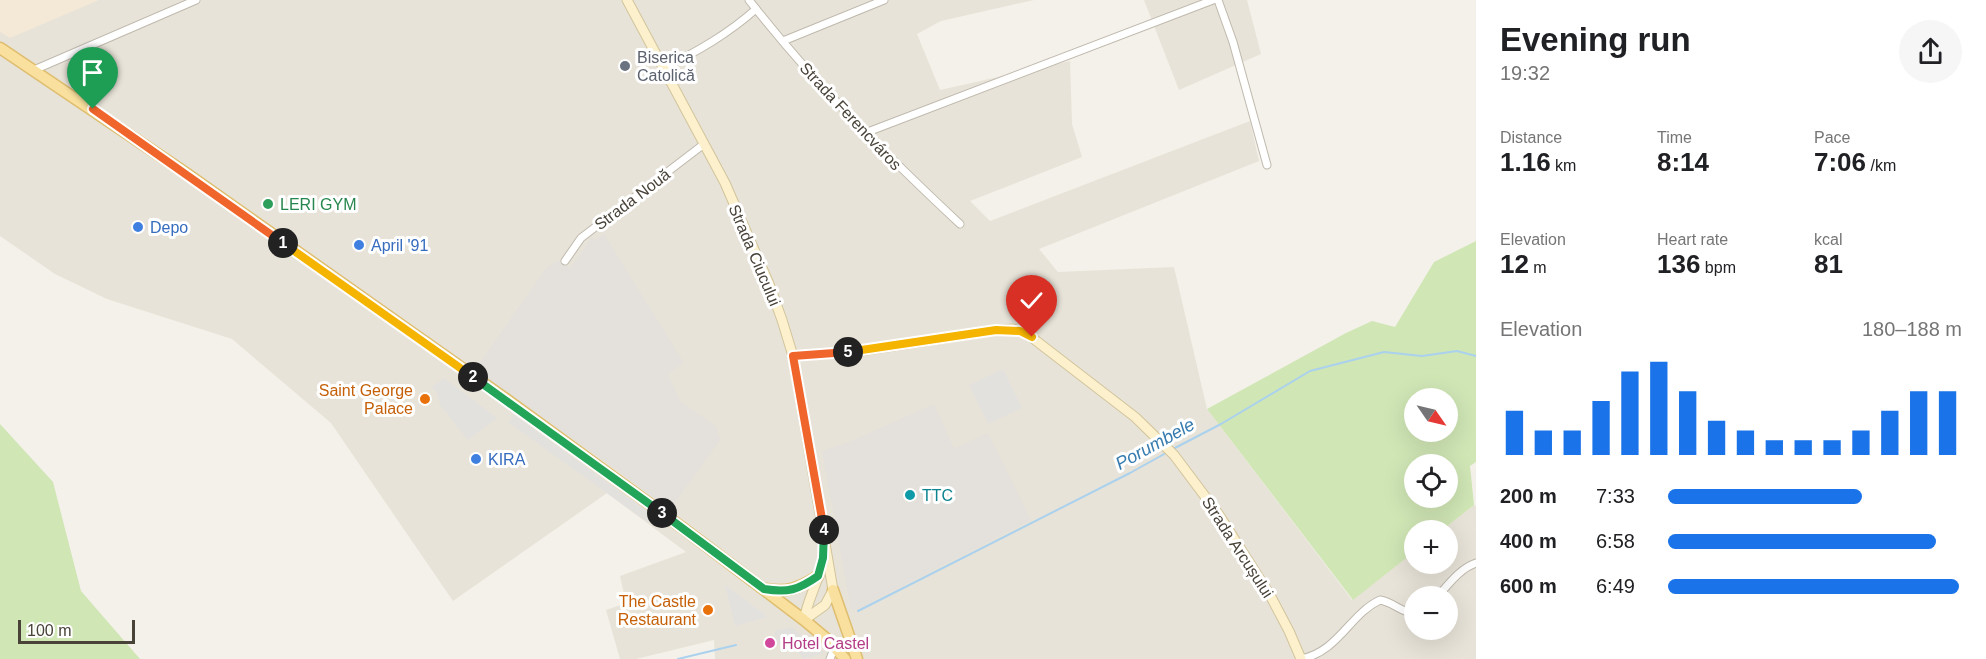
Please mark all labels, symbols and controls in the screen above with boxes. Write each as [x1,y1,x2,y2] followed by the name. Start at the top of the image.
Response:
[1899,20,1962,83] button: share
[1500,21,1691,58] text: Evening run
[67,47,118,109] pin
[637,49,695,84] place label: Biserica Catolică
[76,56,109,89] icon: arrive
[618,59,632,73] marker: Biserica Catolică
[797,59,905,174] street label: Strada Ferencváros
[1500,62,1550,84] text: 19:32
[1500,129,1562,146] text: Distance
[1657,129,1692,146] text: Time
[1814,129,1850,146] text: Pace
[1500,147,1551,177] text: 1.16
[1657,147,1709,177] text: 8:14
[1814,147,1866,177] text: 7:06
[1551,157,1576,174] text: km
[1866,157,1896,174] text: /km
[591,166,673,233] street label: Strada Nouă
[280,196,356,213] place label: LERI GYM
[261,197,275,211] marker: LERI GYM
[726,202,784,308] street label: Strada Ciucului
[150,219,188,236] place label: Depo
[131,220,145,234] marker: Depo
[268,228,298,258] pin: 1
[1500,231,1566,248] text: Elevation
[1657,231,1728,248] text: Heart rate
[1814,231,1842,248] text: kcal
[279,234,287,251] text: 1
[371,237,428,254] place label: April '91
[352,238,366,252] marker: April '91
[1500,249,1529,279] text: 12
[1657,249,1700,279] text: 136
[1814,249,1843,279] text: 81
[1529,259,1547,276] text: m
[1700,259,1736,276] text: bpm
[1006,275,1057,337] pin
[1015,284,1048,317] icon: check
[1500,318,1582,340] text: Elevation
[1862,318,1962,340] text: 180–188 m
[833,337,863,367] pin: 5
[844,343,852,360] text: 5
[458,362,488,392] pin: 2
[469,368,477,385] text: 2
[319,382,413,417] place label: Saint George Palace
[1404,388,1458,442] north arrow
[1404,388,1458,640] map controls
[418,392,432,406] marker: Saint George Palace
[1112,414,1198,474] water label: Porumbele
[488,451,526,468] place label: KIRA
[469,452,483,466] marker: KIRA
[1404,454,1458,508] button: locate
[1500,485,1557,507] text: 200 m
[1596,485,1635,507] text: 7:33
[922,487,953,504] place label: TTC
[903,488,917,502] marker: TTC
[1199,494,1276,601] street label: Strada Arcușului
[647,498,677,528] pin: 3
[658,504,666,521] text: 3
[809,515,839,545] pin: 4
[1404,520,1458,574] button: +
[820,521,828,538] text: 4
[1500,530,1557,552] text: 400 m
[1596,530,1635,552] text: 6:58
[1500,575,1557,597] text: 600 m
[1596,575,1635,597] text: 6:49
[1404,586,1458,640] button: −
[618,593,697,628] place label: The Castle Restaurant
[701,603,715,617] marker: The Castle Restaurant
[18,617,135,644] scale bar
[27,622,71,639] text: 100 m
[782,635,869,652] place label: Hotel Castel
[763,636,777,650] marker: Hotel Castel

